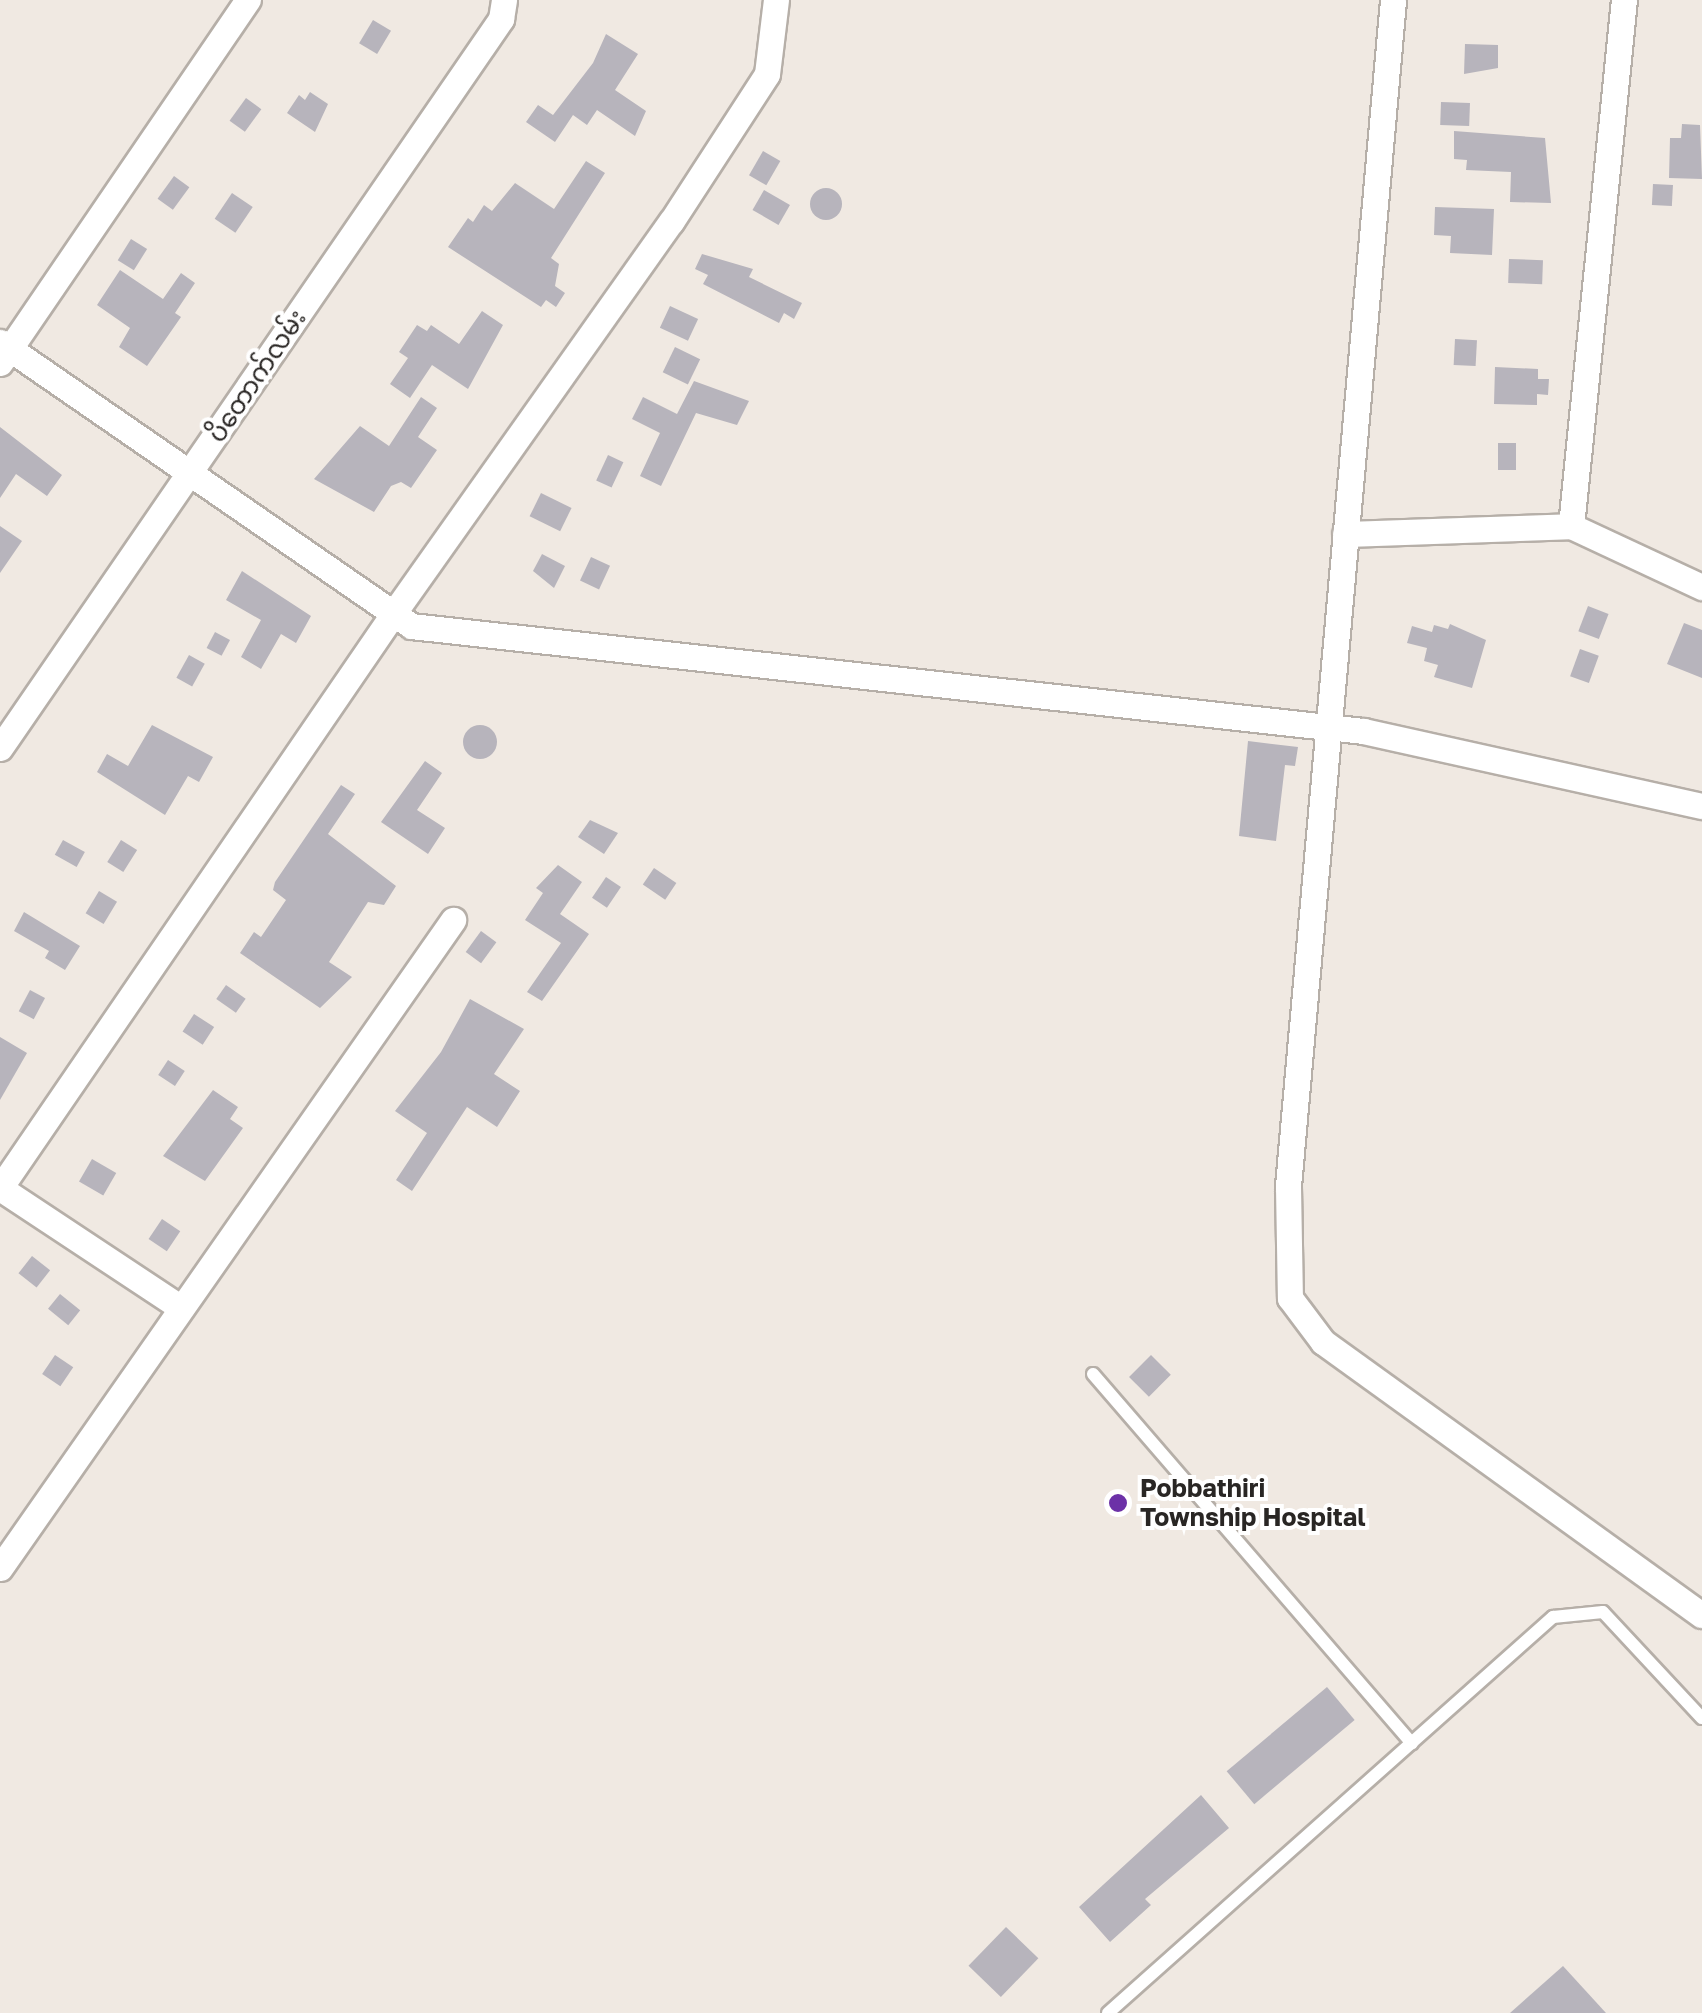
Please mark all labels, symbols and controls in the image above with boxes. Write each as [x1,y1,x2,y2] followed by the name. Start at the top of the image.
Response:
[202,304,312,448] street label: ပိတောက်လမ်း
[1140,1474,1366,1533] place label: Pobbathiri Township Hospital
[1105,1490,1131,1516] marker: Pobbathiri Township Hospital

